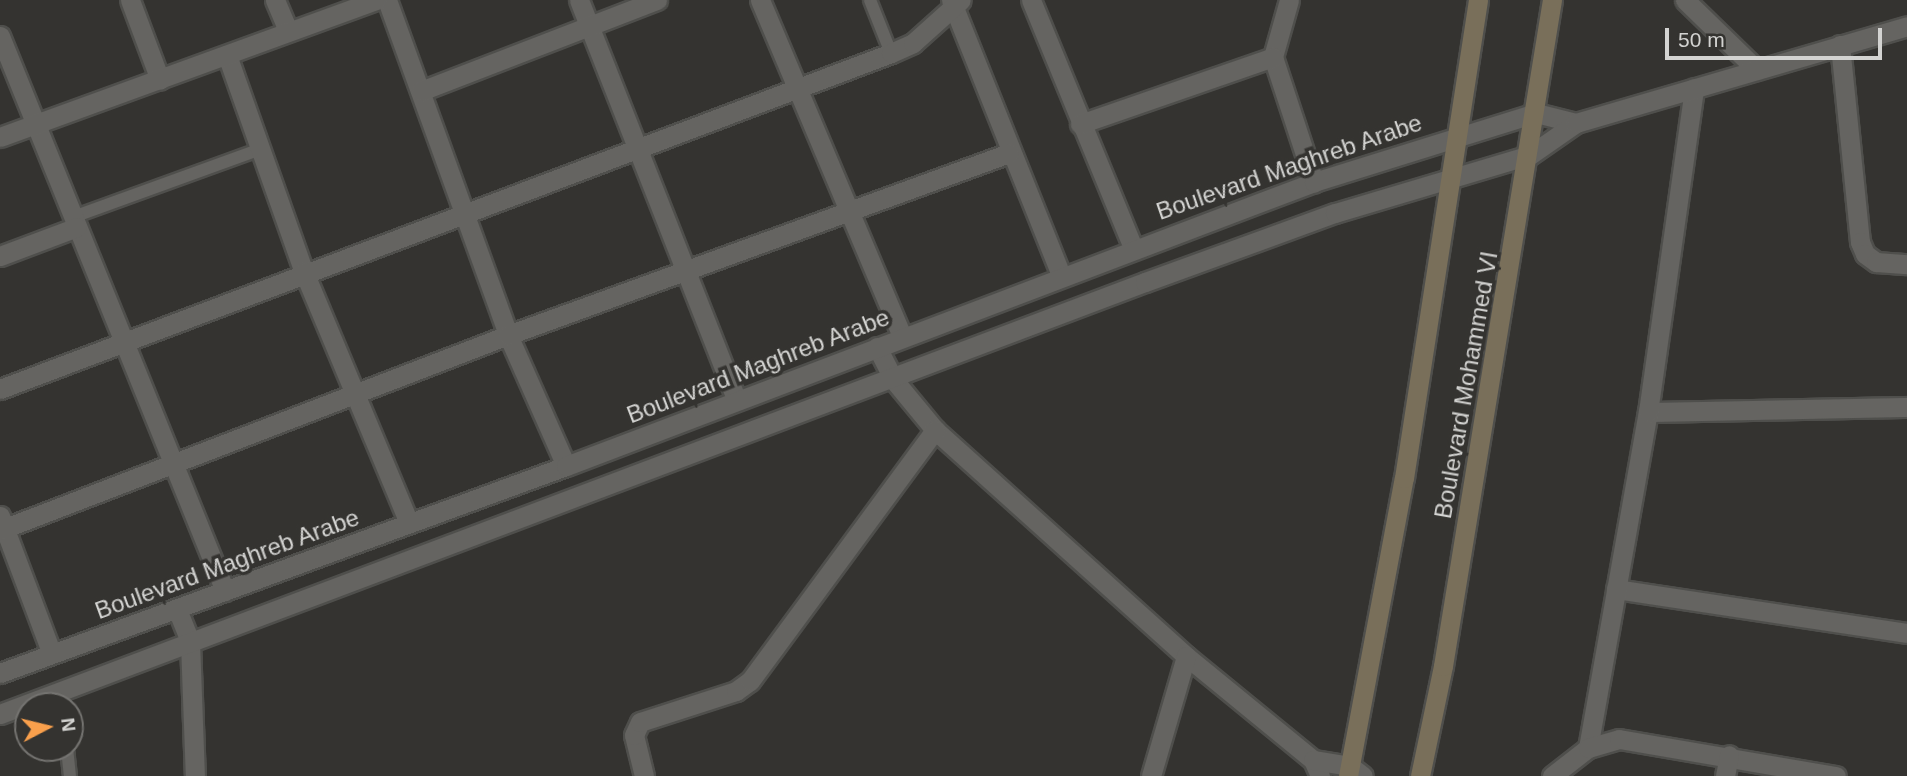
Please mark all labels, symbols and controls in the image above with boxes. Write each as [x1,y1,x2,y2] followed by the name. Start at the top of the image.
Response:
[1669,14,1886,58] scale bar
[1678,28,1725,51] text: 50 m
[1152,108,1426,226] street label: Boulevard Maghreb Arabe
[1428,249,1504,521] street label: Boulevard Mohammed VI
[622,302,894,430] street label: Boulevard Maghreb Arabe
[90,503,364,625] street label: Boulevard Maghreb Arabe
[14,692,84,762] north arrow
[57,717,80,733] text: N

